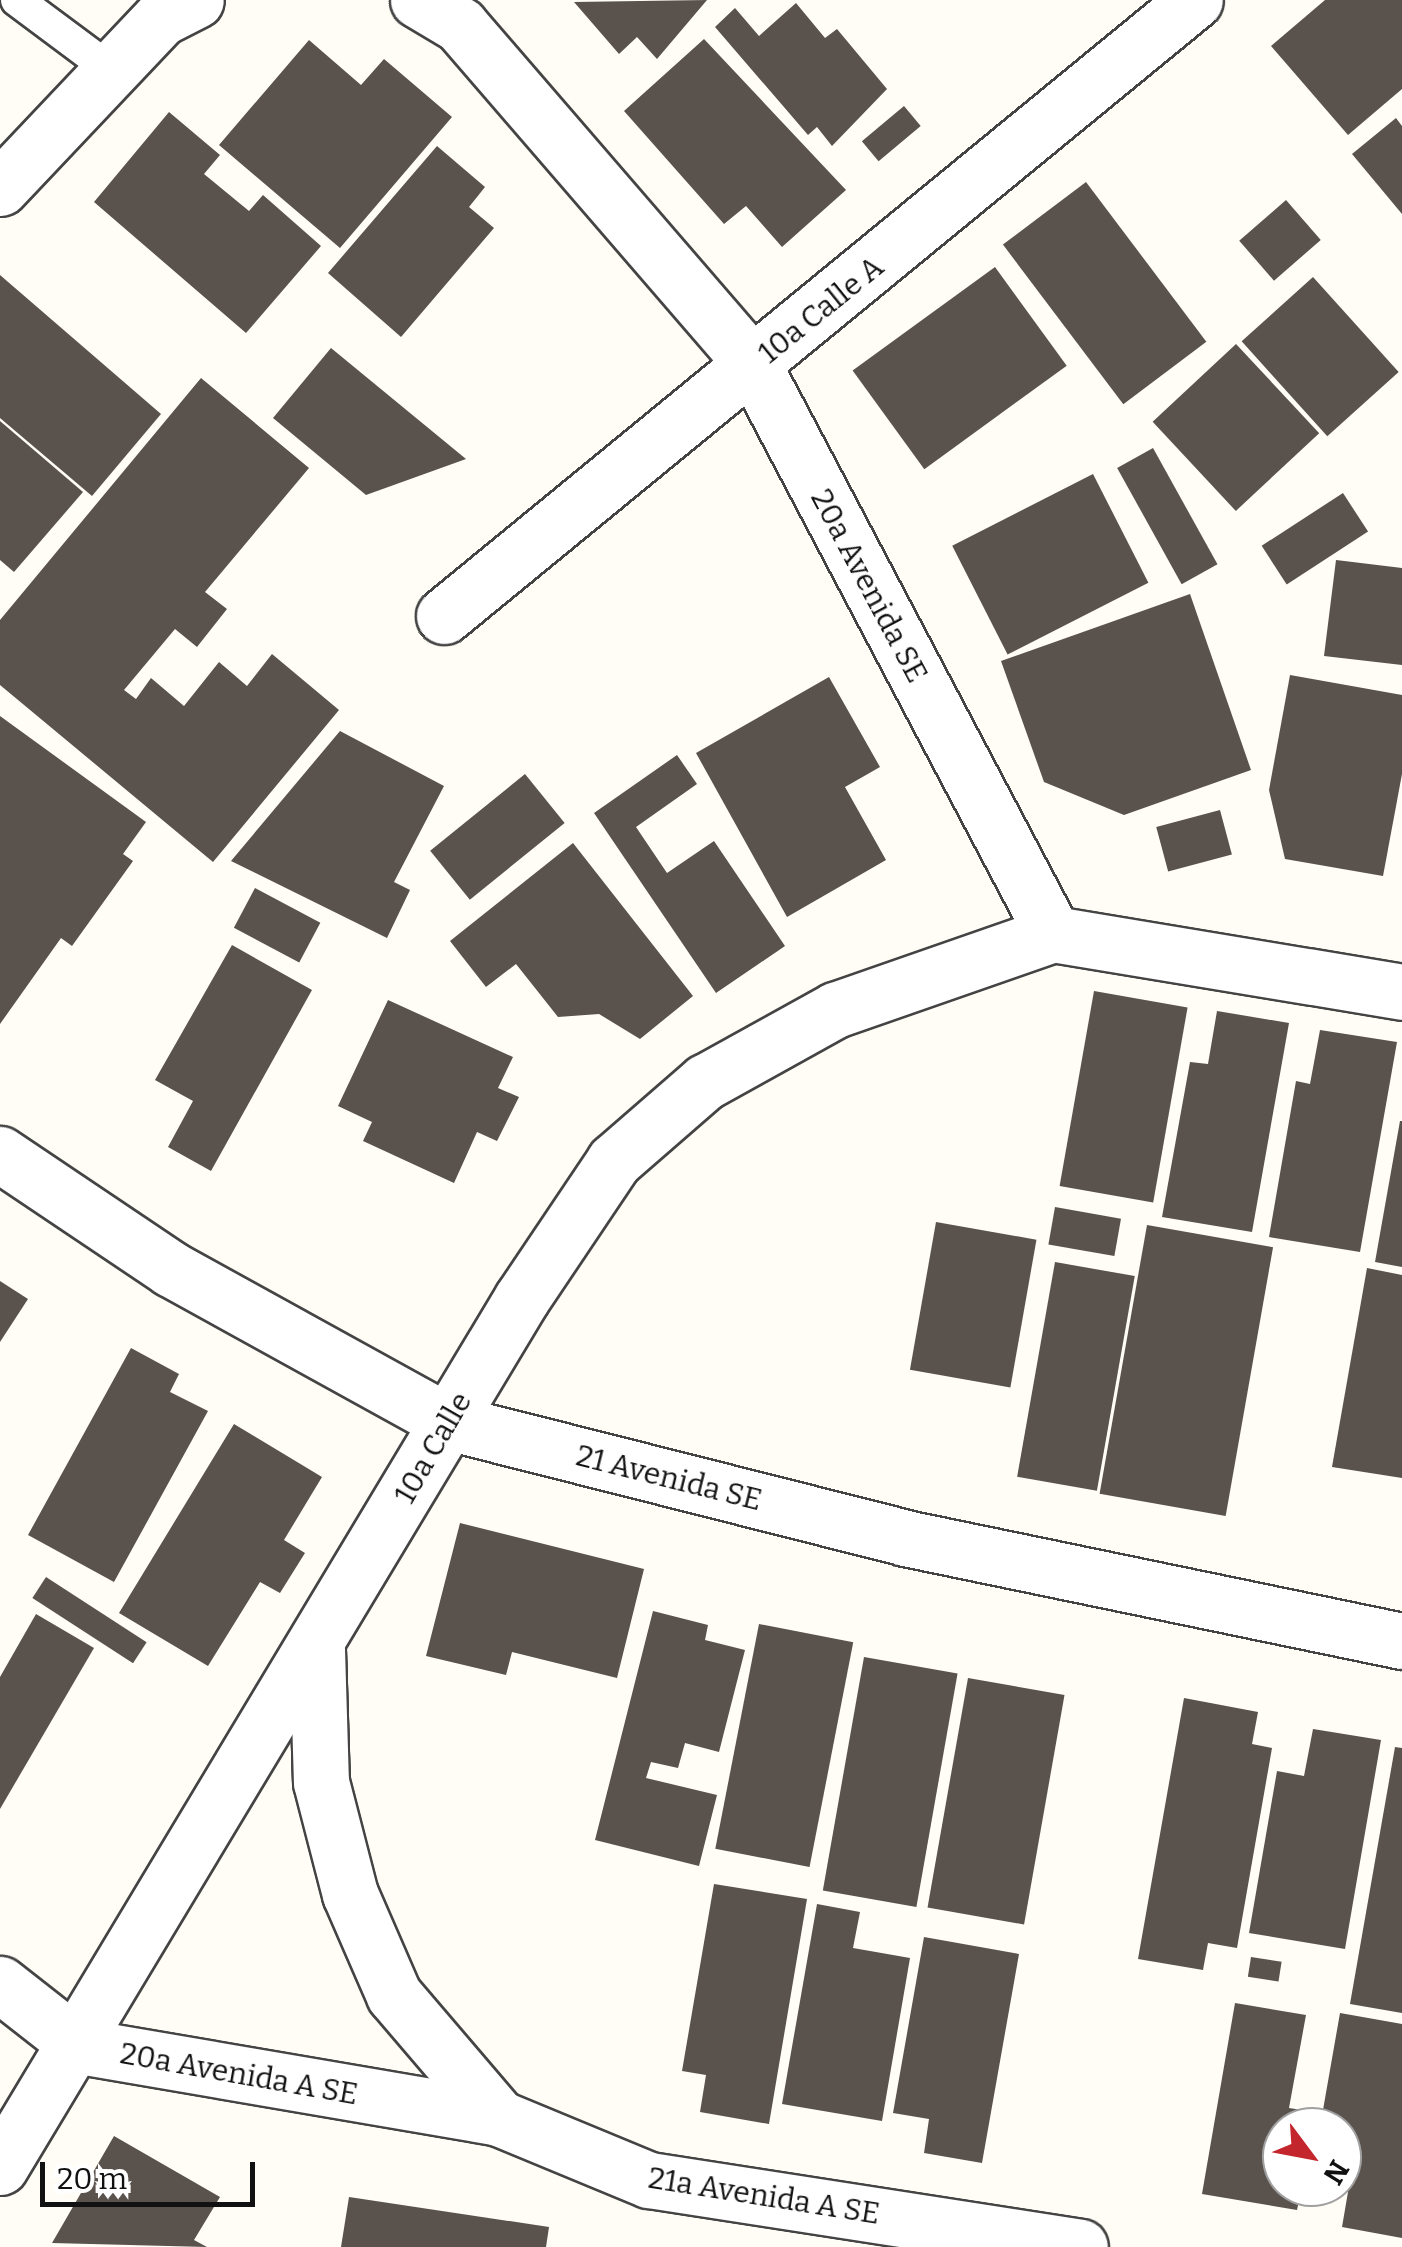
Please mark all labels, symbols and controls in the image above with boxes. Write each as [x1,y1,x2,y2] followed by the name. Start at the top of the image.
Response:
[751,249,891,371] street label: 10a Calle A
[803,483,935,689] street label: 20a Avenida SE
[387,1386,479,1510] street label: 10a Calle
[573,1438,765,1518] street label: 21 Avenida SE
[117,2035,361,2113] street label: 20a Avenida A SE
[1262,2107,1362,2207] north arrow
[45,2142,260,2204] scale bar
[1316,2154,1356,2190] text: N
[646,2160,882,2232] street label: 21a Avenida A SE
[57,2161,127,2197] text: 20 m

